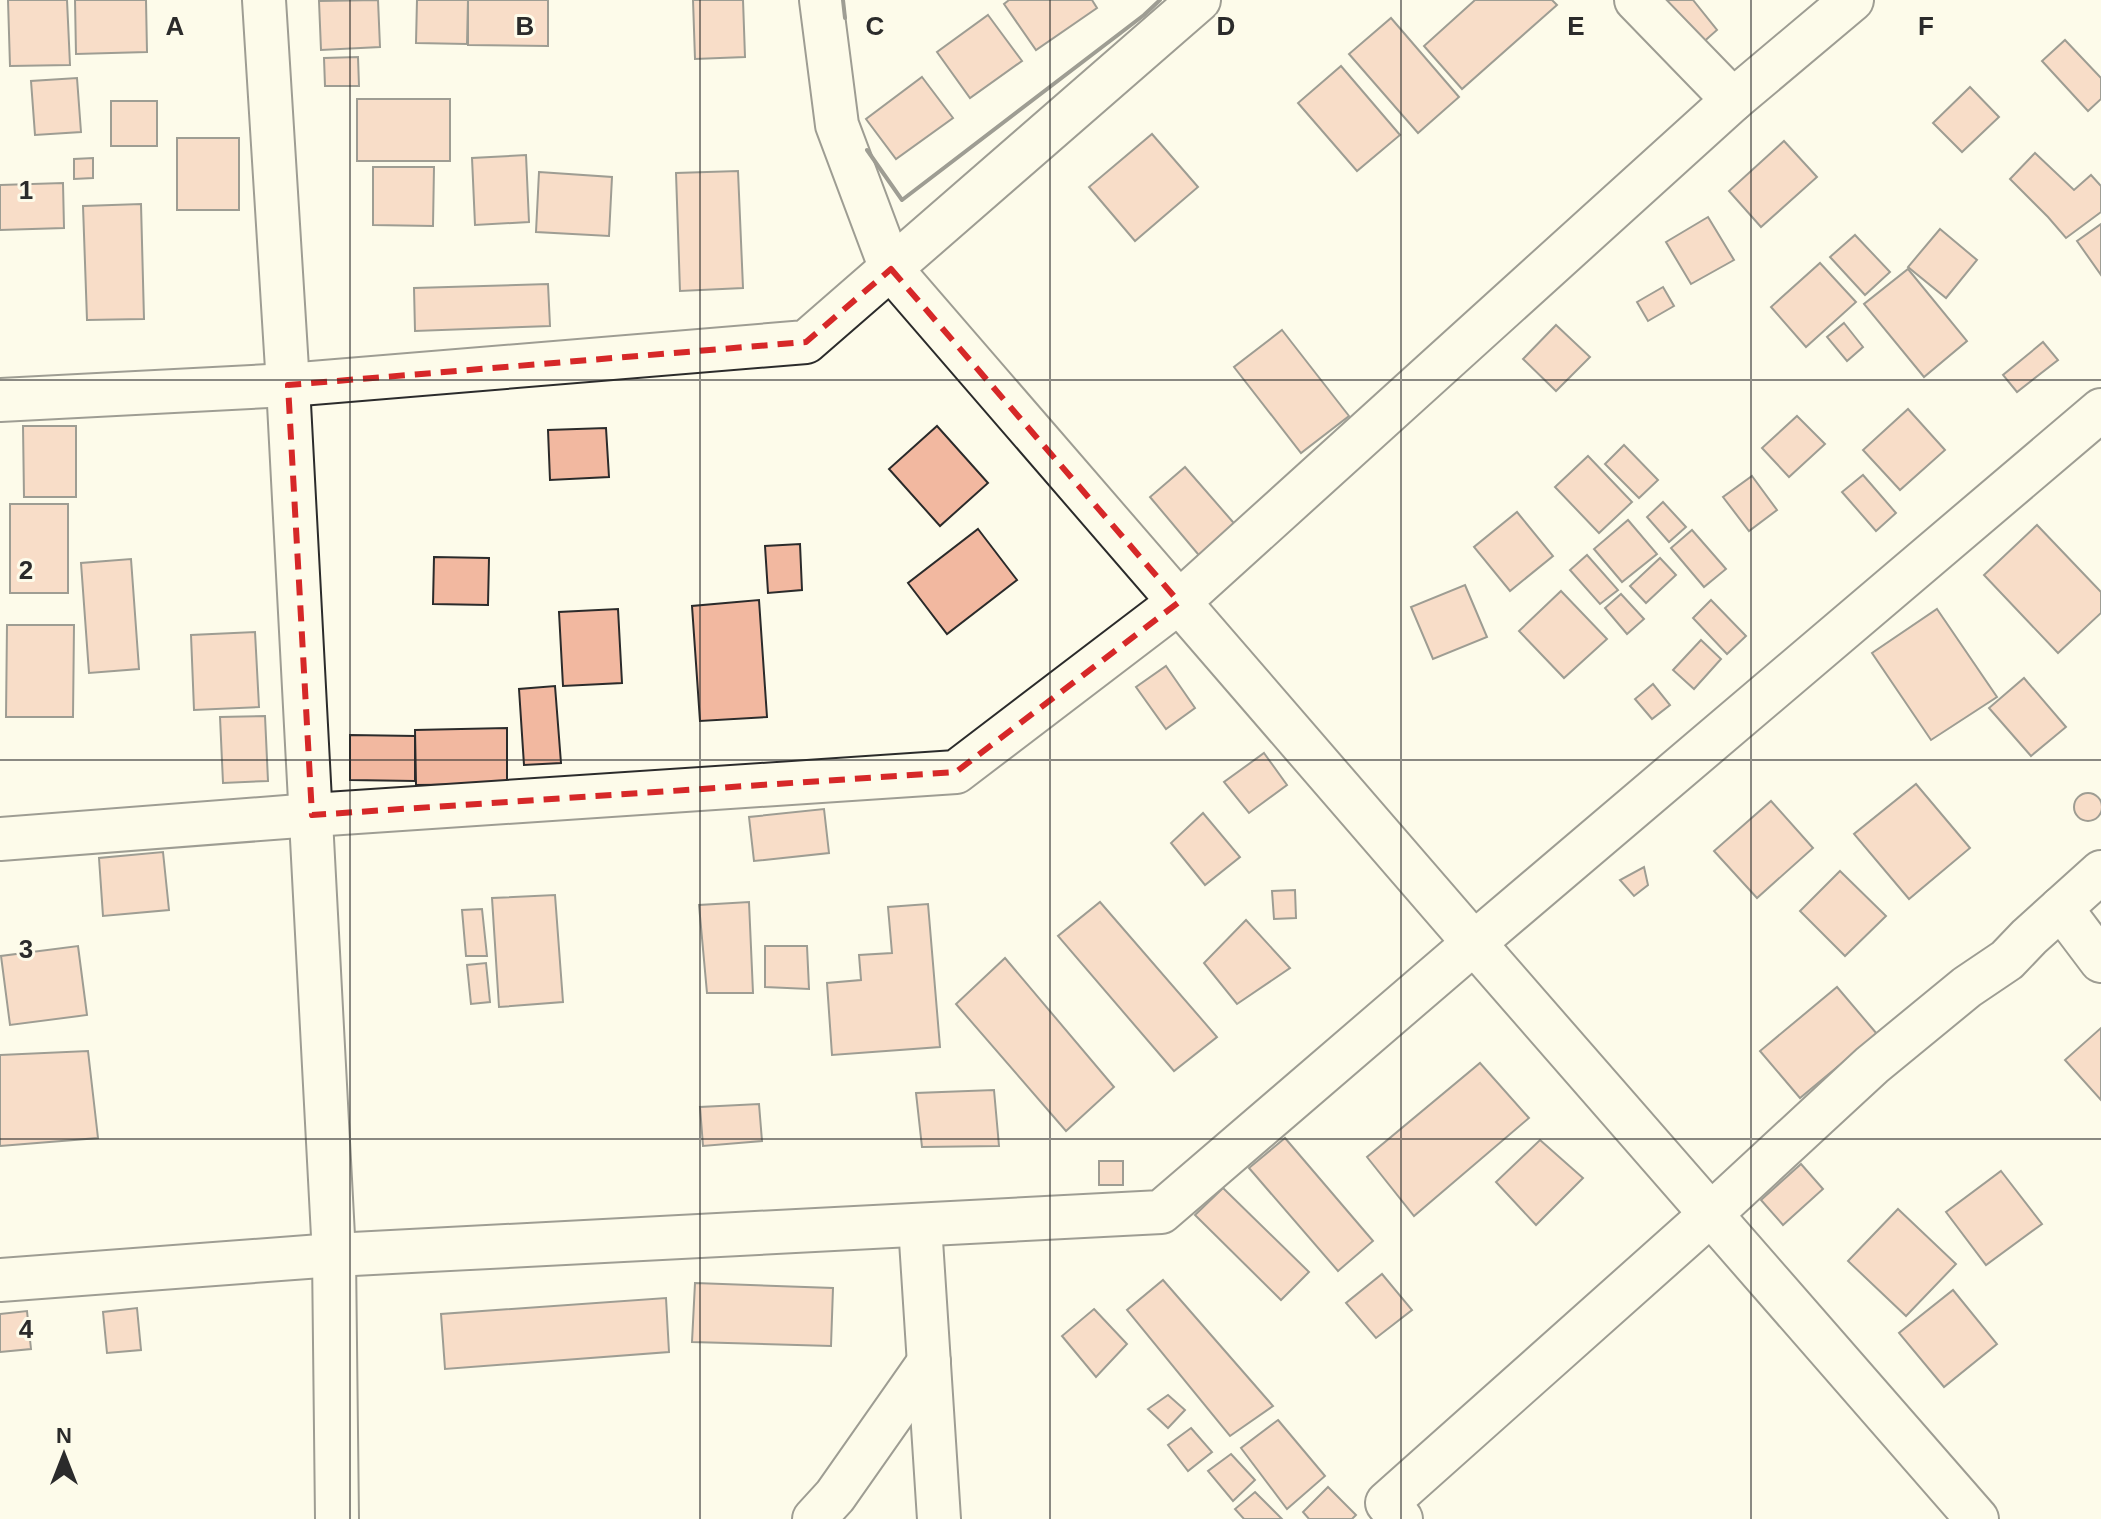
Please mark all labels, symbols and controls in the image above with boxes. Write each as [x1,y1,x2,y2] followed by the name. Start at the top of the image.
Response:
[166,11,185,41] text: A
[516,11,534,41] text: B
[866,11,885,41] text: C
[1217,11,1235,41] text: D
[1567,11,1585,41] text: E
[1918,11,1934,41] text: F
[19,175,33,205] text: 1
[19,555,33,585] text: 2
[19,934,33,964] text: 3
[19,1314,34,1344] text: 4
[24,1415,104,1495] north arrow
[56,1423,72,1448] text: N

